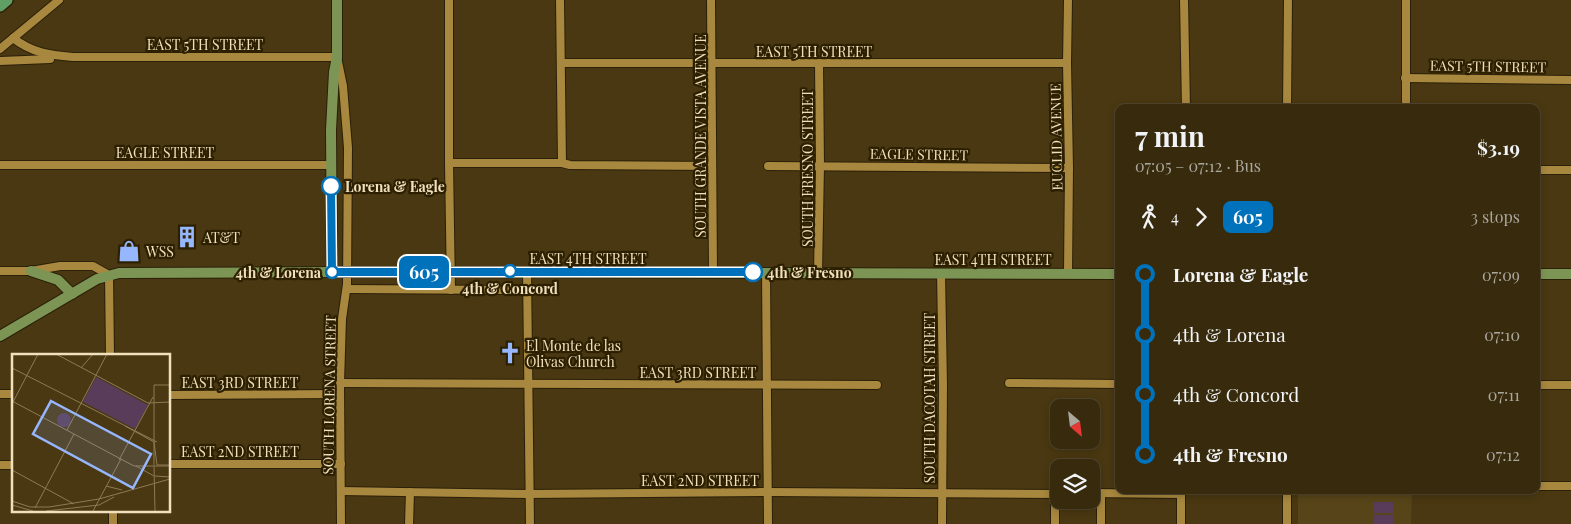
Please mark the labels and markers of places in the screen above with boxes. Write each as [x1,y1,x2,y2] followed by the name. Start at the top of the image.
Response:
[321,176,341,196] marker: Lorena & Eagle
[345,177,445,196] place label: Lorena & Eagle
[174,224,200,250] building icon: AT&T
[202,228,240,247] place label: AT&T
[116,238,142,264] shop icon: WSS
[145,242,174,261] place label: WSS
[743,262,763,282] marker: 4th & Fresno
[235,263,322,282] place label: 4th & Lorena
[767,263,852,282] place label: 4th & Fresno
[503,264,517,278] marker: 4th & Concord
[325,265,339,279] marker: 4th & Lorena
[462,279,559,298] place label: 4th & Concord
[526,336,621,371] place label: El Monte de las Olivas Church
[497,340,523,366] church icon: El Monte de las Olivas Church

